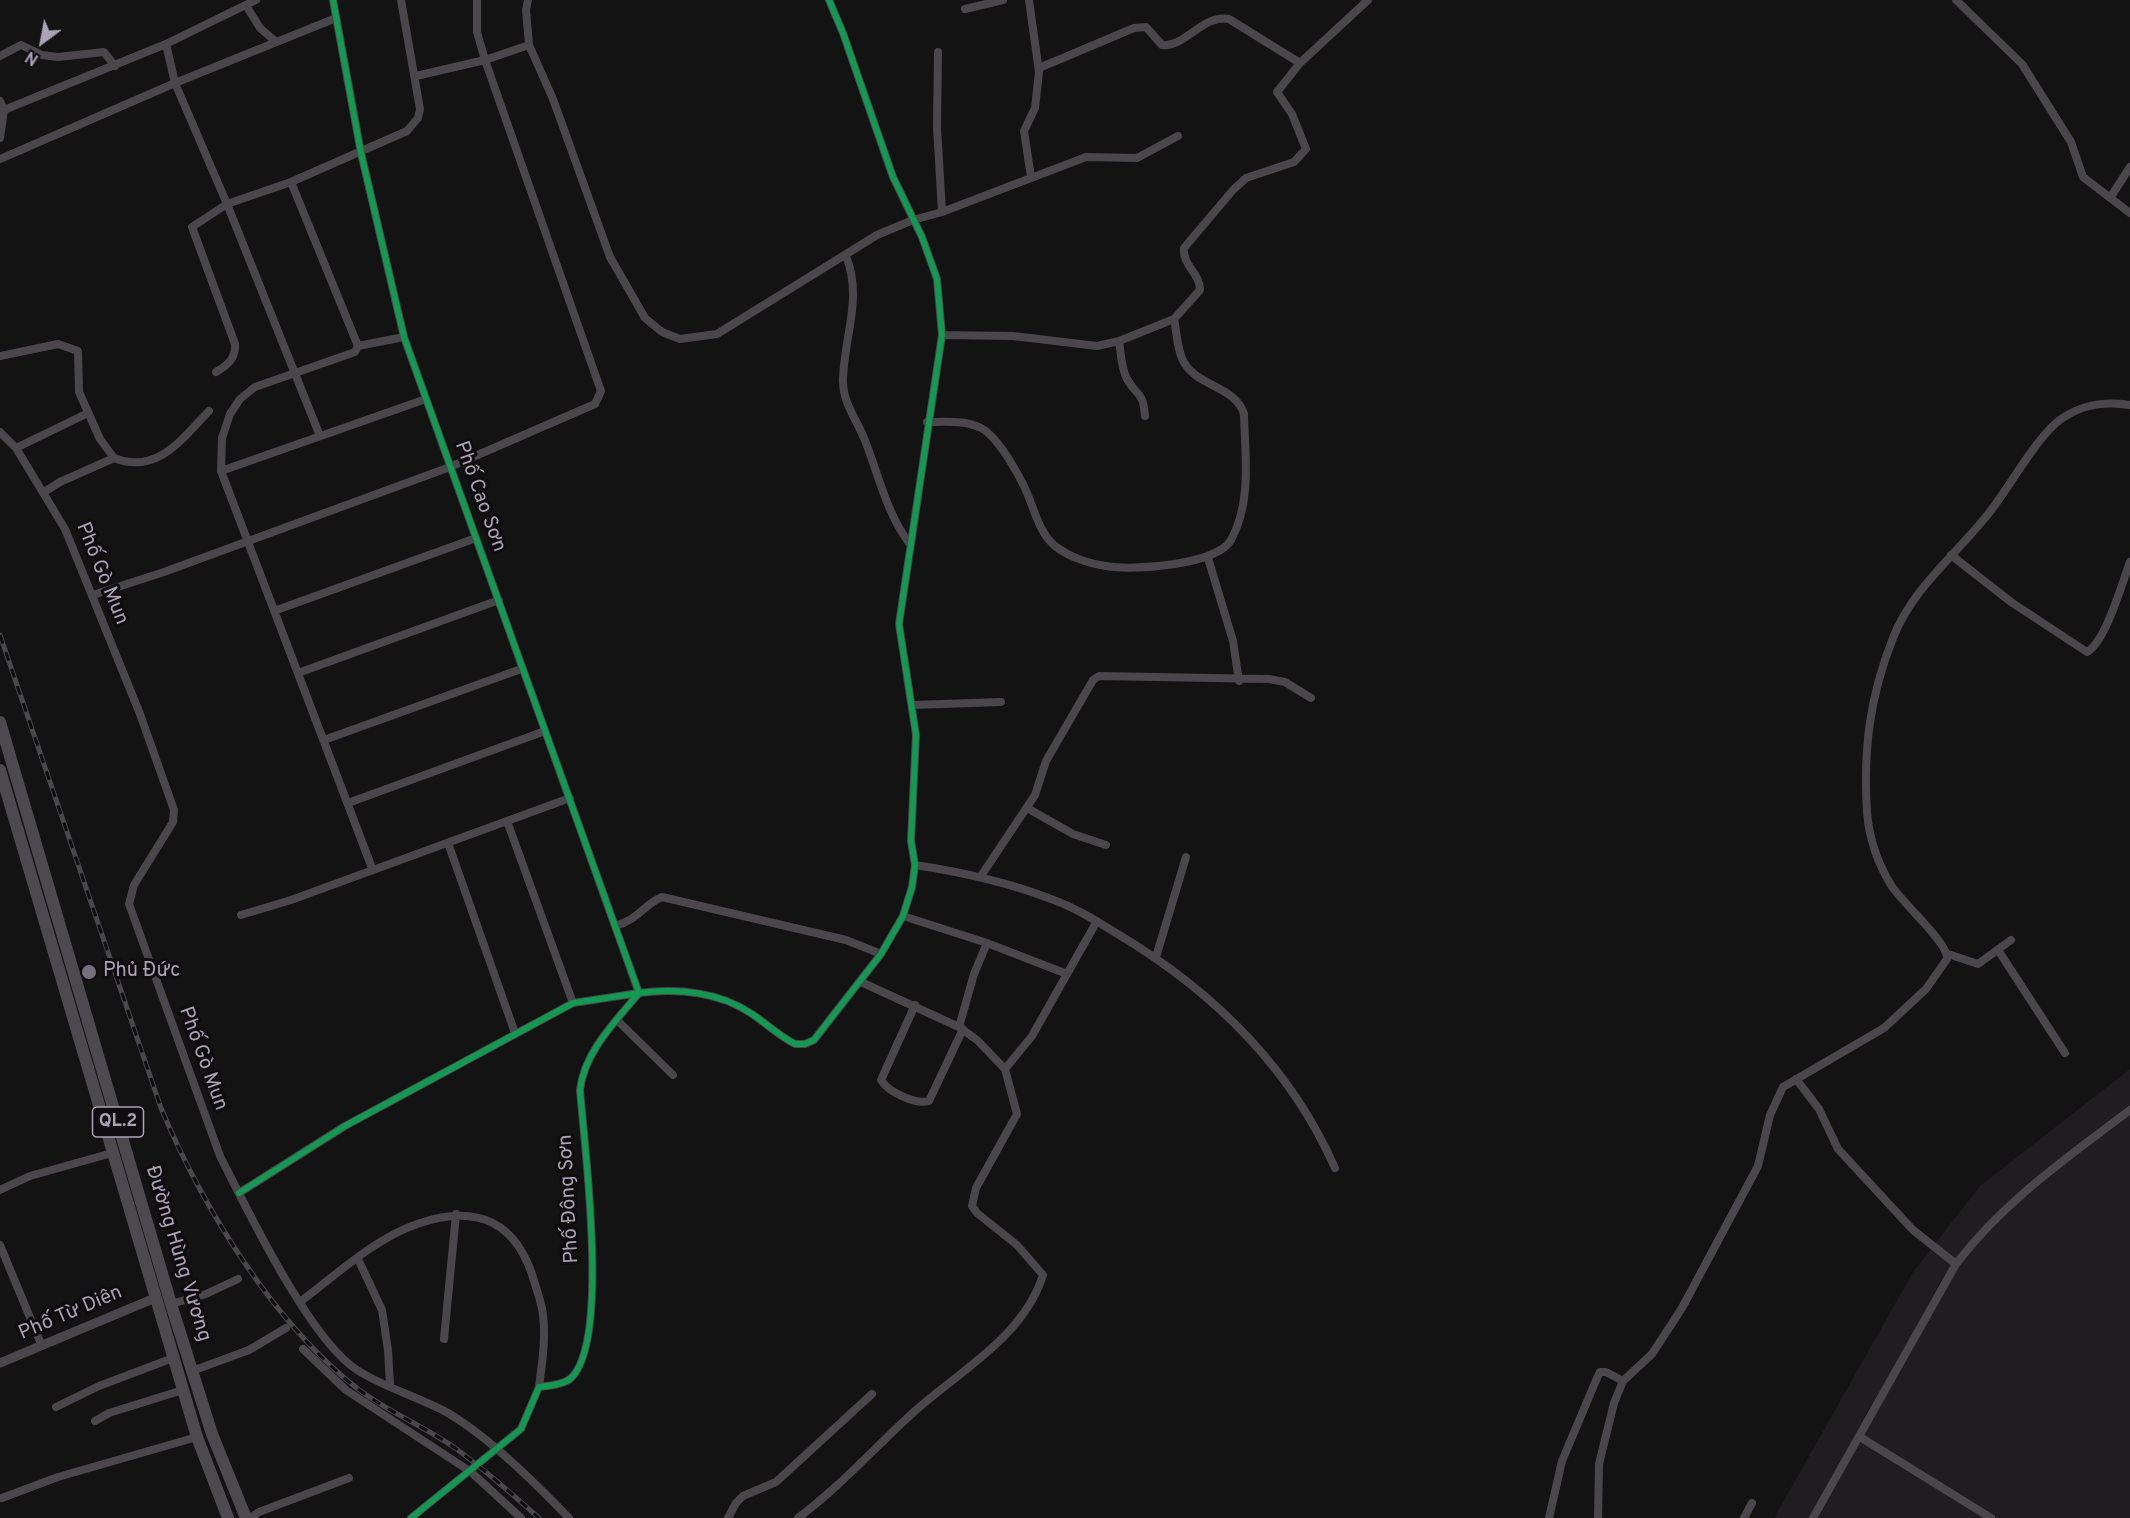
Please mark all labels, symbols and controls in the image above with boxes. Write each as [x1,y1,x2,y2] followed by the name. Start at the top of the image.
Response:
[12,12,72,72] north arrow
[22,46,43,69] text: N
[448,438,510,556] street label: Phố Cao Sơn
[70,519,132,629] street label: Phố Gò Mun
[103,960,180,984] place label: Phủ Đức
[80,963,98,981] marker: Phủ Đức
[172,1004,232,1114] street label: Phố Gò Mun
[92,1107,144,1137] road number: QL.2
[555,1134,585,1264] street label: Phố Đông Sơn
[139,1163,215,1345] street label: Đường Hùng Vương
[16,1281,126,1347] street label: Phố Từ Diên

